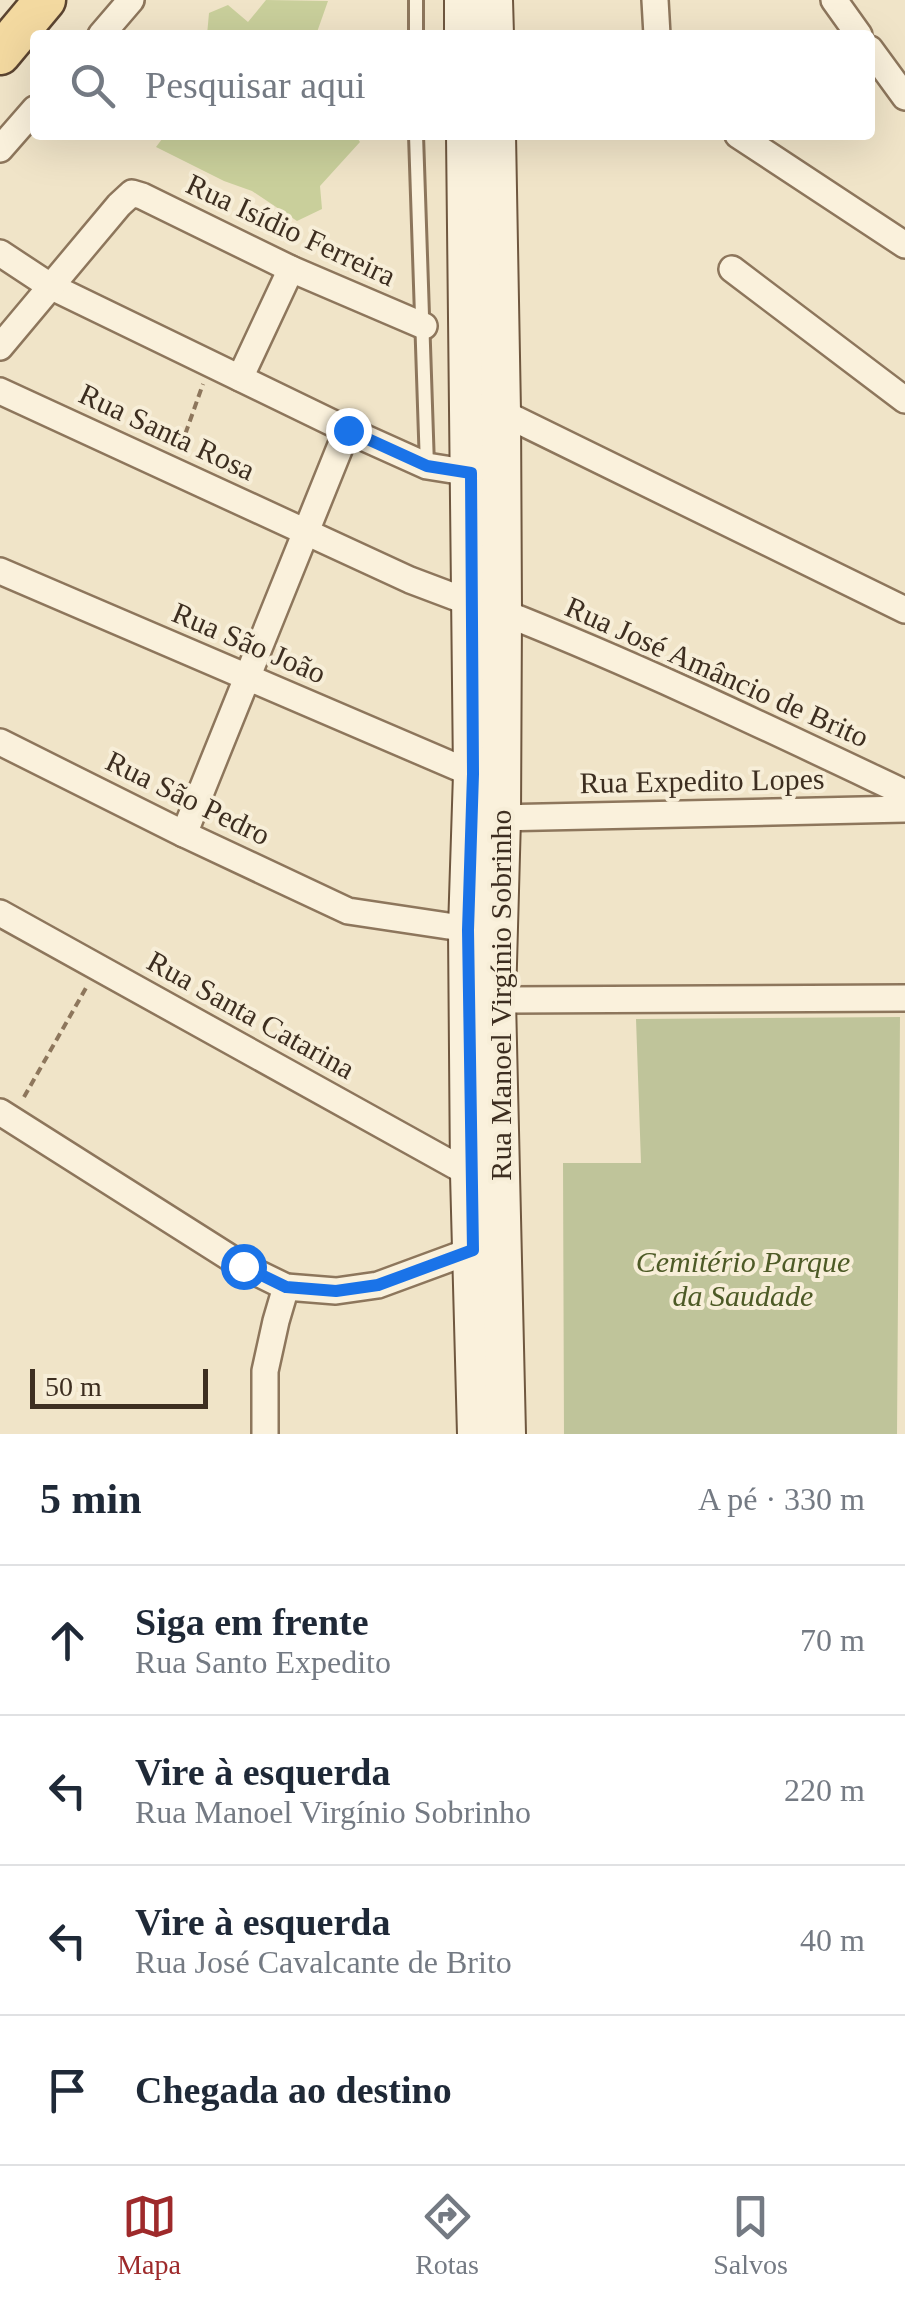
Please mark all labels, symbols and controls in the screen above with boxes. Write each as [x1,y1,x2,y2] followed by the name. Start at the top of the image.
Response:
[30,30,875,140] search box
[65,58,120,113] icon: search
[145,64,366,106] text: Pesquisar aqui
[182,167,401,292] street label: Rua Isídio Ferreira
[74,376,260,487] street label: Rua Santa Rosa
[326,408,372,454] route end
[561,590,874,753] street label: Rua José Amâncio de Brito
[168,595,331,690] street label: Rua São João
[101,744,276,851] street label: Rua São Pedro
[579,762,825,799] street label: Rua Expedito Lopes
[484,809,517,1181] street label: Rua Manoel Virgínio Sobrinho
[142,944,361,1085] street label: Rua Santa Catarina
[221,1244,267,1290] route start
[636,1245,850,1312] park label: Cemitério Parque da Saudade
[30,1364,208,1408] scale bar
[45,1371,102,1402] text: 50 m
[40,1476,142,1522] text: 5 min
[698,1481,865,1517] text: A pé · 330 m
[135,1601,369,1643] text: Siga em frente
[40,1613,95,1668] icon: ahead
[800,1622,865,1658] text: 70 m
[135,1644,391,1680] text: Rua Santo Expedito
[135,1751,390,1793] text: Vire à esquerda
[40,1763,95,1818] icon: left
[784,1772,865,1808] text: 220 m
[135,1794,531,1830] text: Rua Manoel Virgínio Sobrinho
[135,1901,390,1943] text: Vire à esquerda
[40,1913,95,1968] icon: left
[800,1922,865,1958] text: 40 m
[135,1944,512,1980] text: Rua José Cavalcante de Brito
[40,2063,95,2118] icon: arrive
[135,2069,452,2111] text: Chegada ao destino
[117,2189,181,2281] tab: Mapa
[415,2189,479,2281] tab: Rotas
[713,2189,788,2281] tab: Salvos

